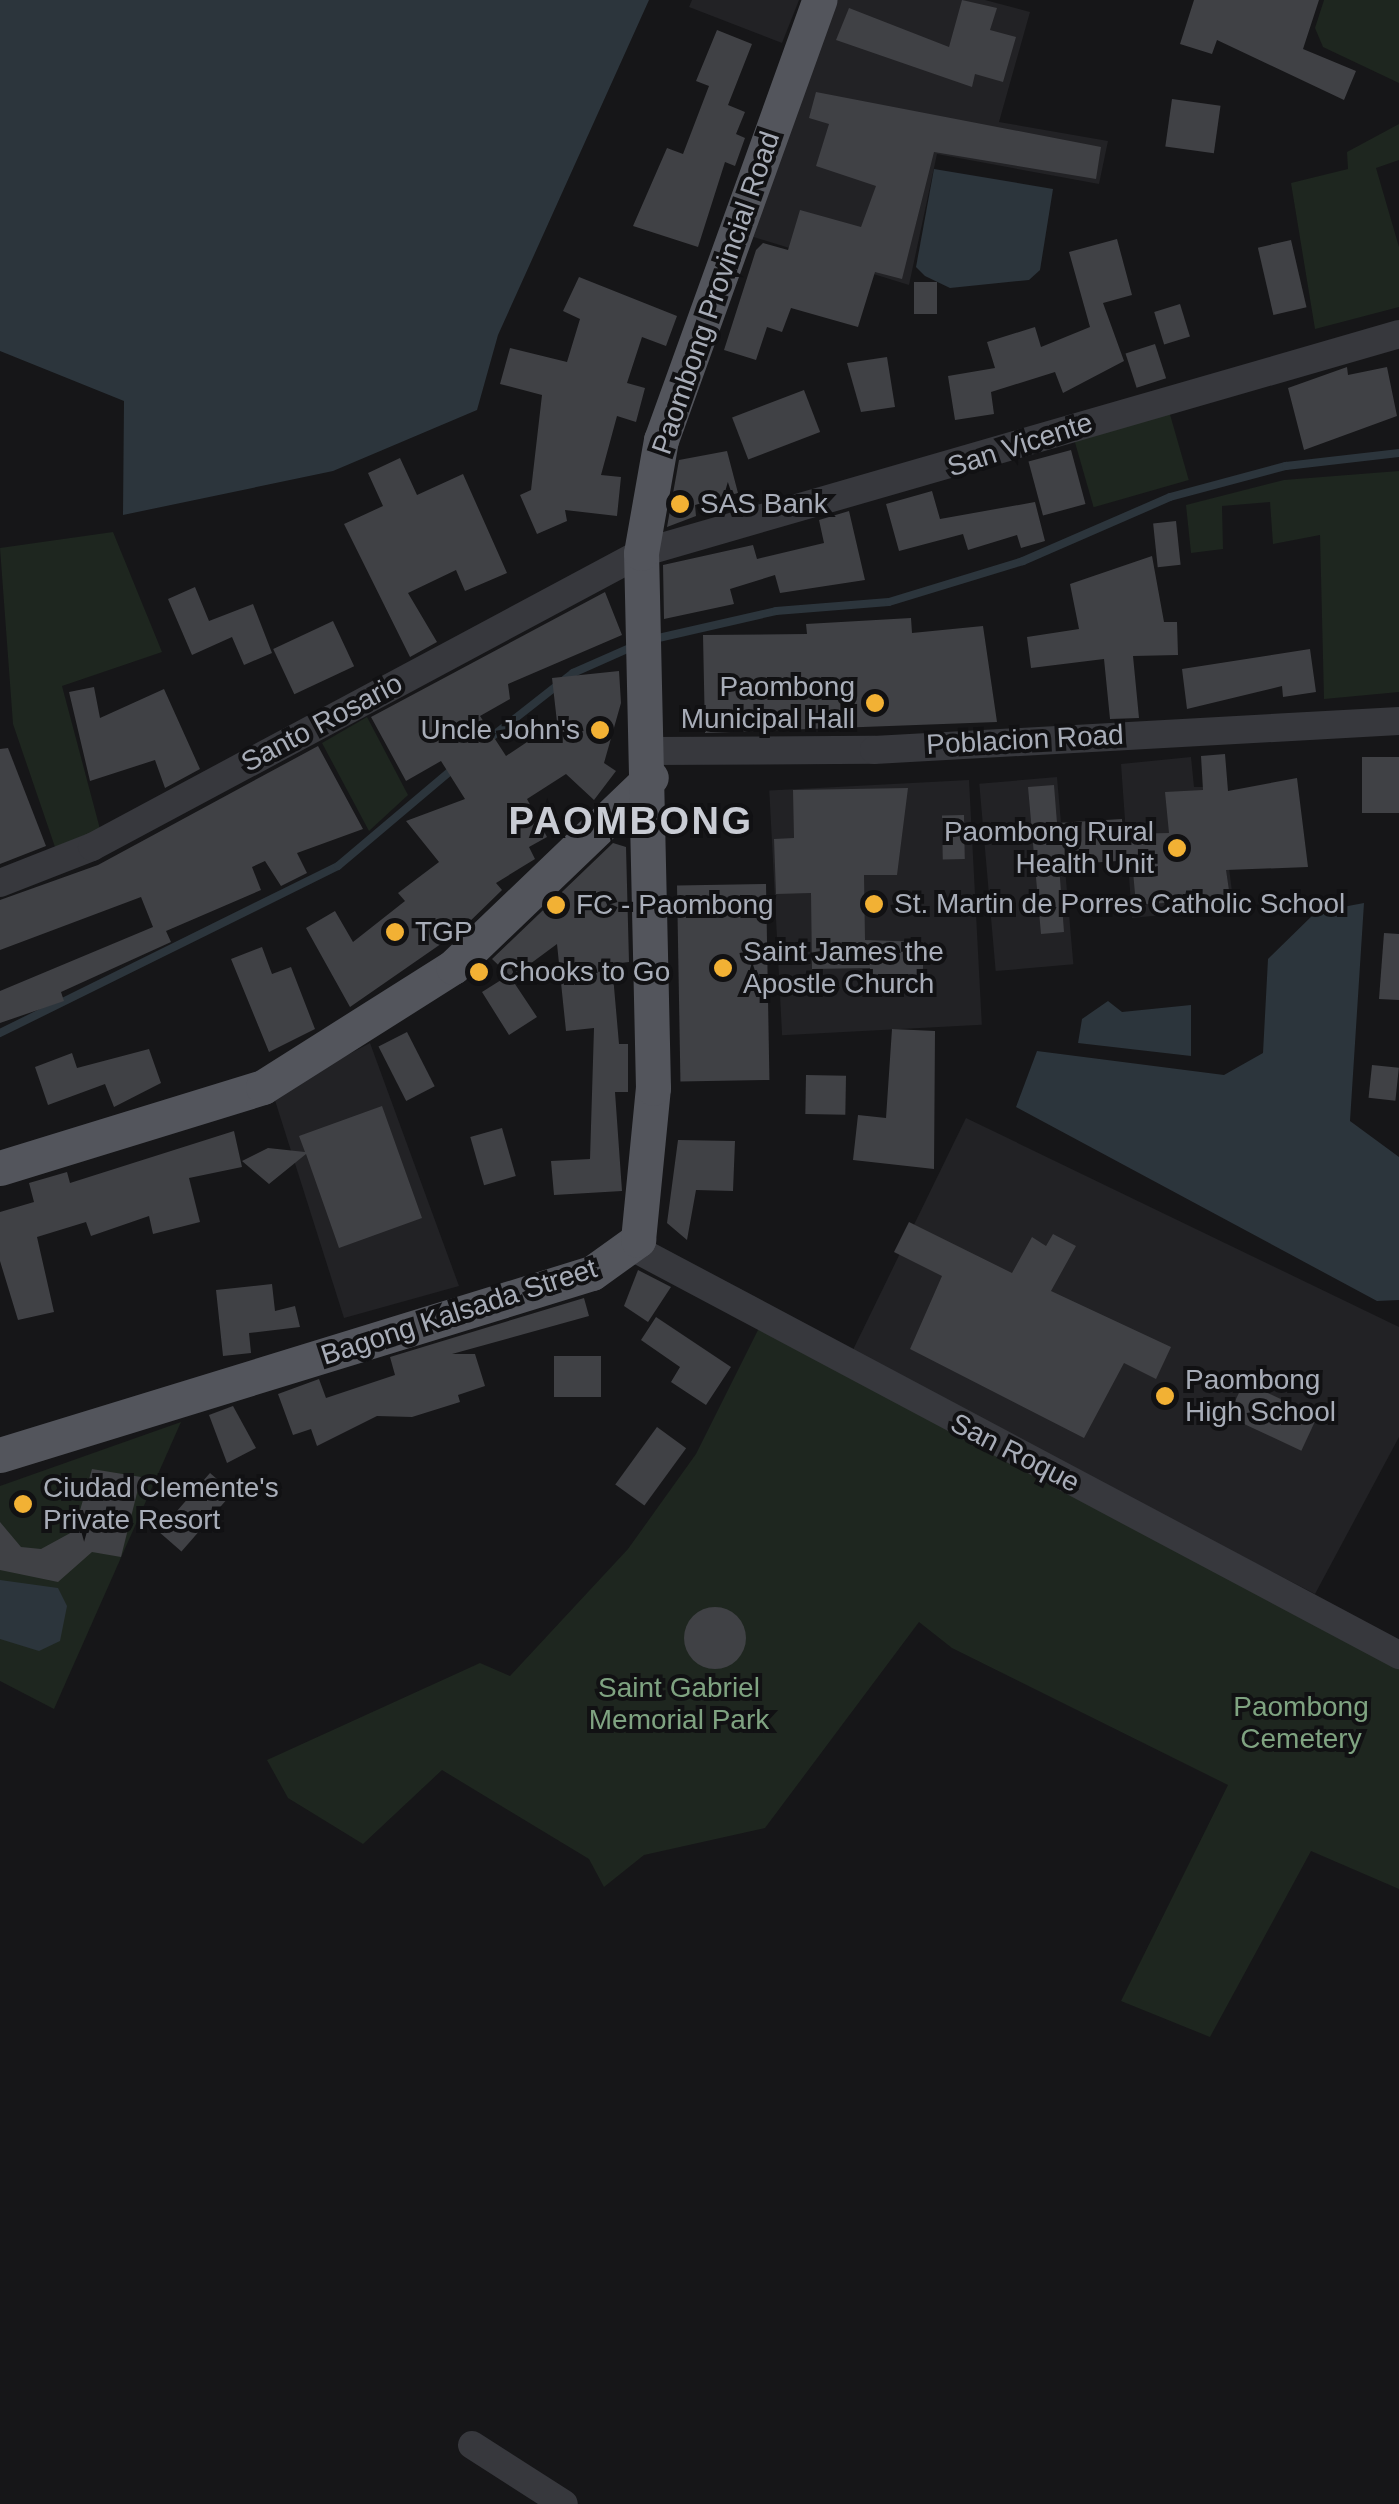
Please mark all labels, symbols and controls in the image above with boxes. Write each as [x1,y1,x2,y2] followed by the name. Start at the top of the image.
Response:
[645,127,787,459] street label: Paombong Provincial Road
[943,406,1097,484] street label: San Vicente
[700,487,828,521] place label: SAS Bank
[669,493,691,515] marker: SAS Bank
[236,667,408,779] street label: Santo Rosario
[681,670,855,736] place label: Paombong Municipal Hall
[864,692,886,714] marker: Paombong Municipal Hall
[421,713,580,747] place label: Uncle John's
[925,718,1125,762] street label: Poblacion Road
[589,719,611,741] marker: Uncle John's
[508,799,754,845] district label: PAOMBONG
[944,815,1154,881] place label: Paombong Rural Health Unit
[1164,835,1190,861] marker: Paombong Rural Health Unit
[894,887,1345,921] place label: St. Martin de Porres Catholic School
[576,888,774,922] place label: FC - Paombong
[863,893,885,915] marker: St. Martin de Porres Catholic School
[545,894,567,916] marker: FC - Paombong
[415,915,473,949] place label: TGP
[384,921,406,943] marker: TGP
[743,935,944,1001] place label: Saint James the Apostle Church
[499,955,670,989] place label: Chooks to Go
[712,957,734,979] marker: Saint James the Apostle Church
[468,961,490,983] marker: Chooks to Go
[317,1252,601,1372] street label: Bagong Kalsada Street
[1185,1363,1336,1429] place label: Paombong High School
[1154,1385,1176,1407] marker: Paombong High School
[945,1406,1085,1500] street label: San Roque
[43,1471,279,1537] place label: Ciudad Clemente's Private Resort
[12,1493,34,1515] marker: Ciudad Clemente's Private Resort
[589,1671,769,1737] park label: Saint Gabriel Memorial Park
[1233,1690,1369,1756] park label: Paombong Cemetery

